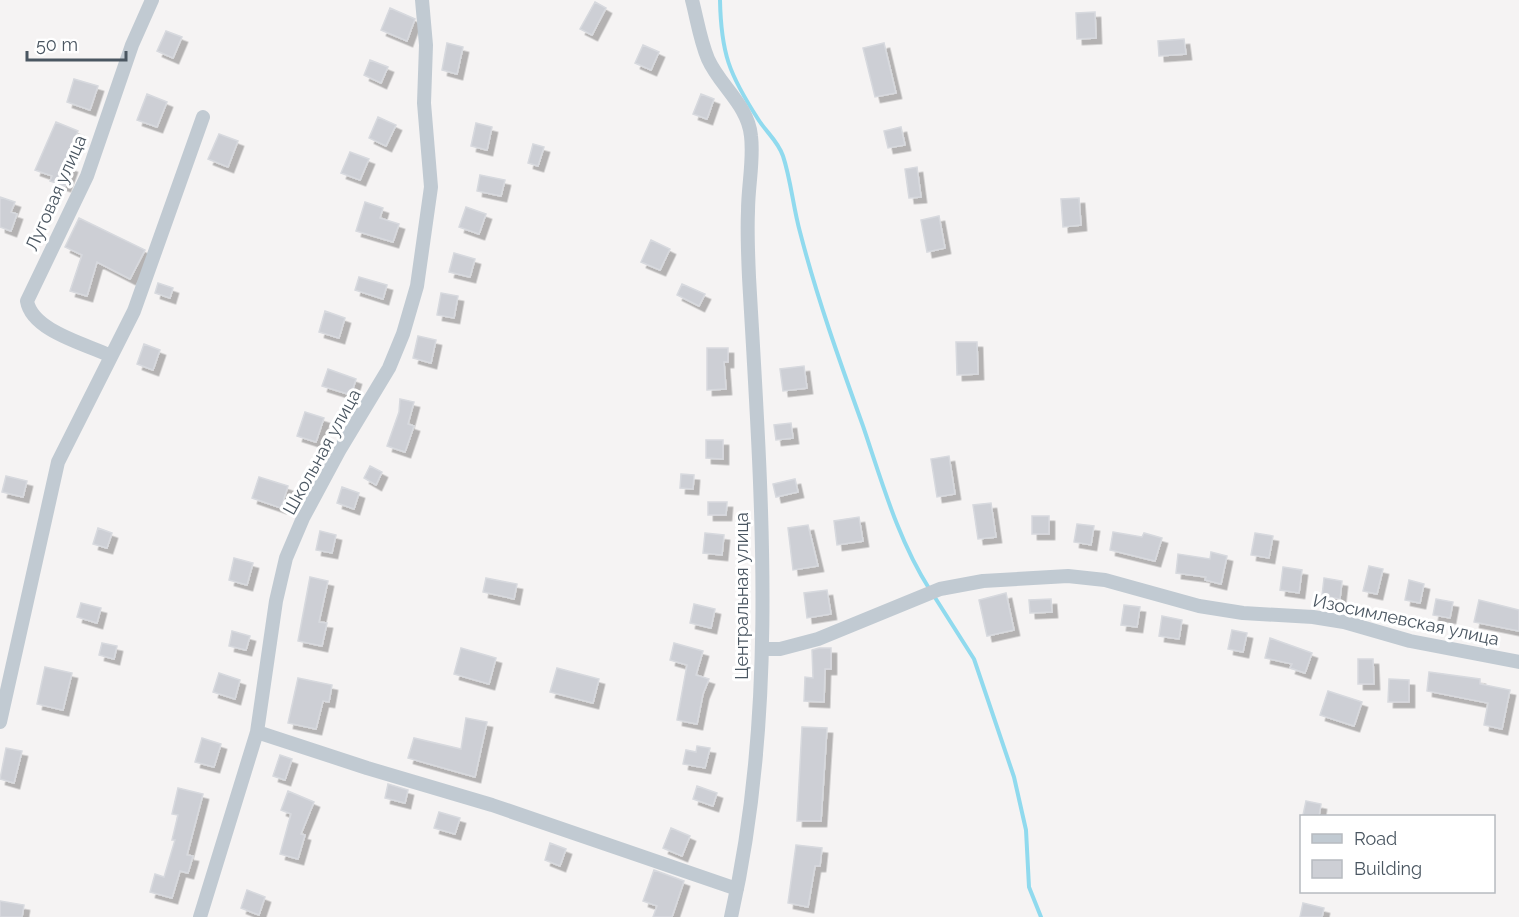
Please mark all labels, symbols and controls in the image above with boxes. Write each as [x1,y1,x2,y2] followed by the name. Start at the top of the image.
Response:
[27,24,126,62] scale bar
[36,34,78,55] text: 50 m
[21,132,90,254] street label: Луговая улица
[278,385,365,518] street label: Школьная улица
[731,512,752,680] street label: Центральная улица
[1311,590,1501,649] street label: Изосимлевская улица
[1300,815,1495,893] legend
[1354,828,1397,849] text: Road
[1354,858,1422,879] text: Building

